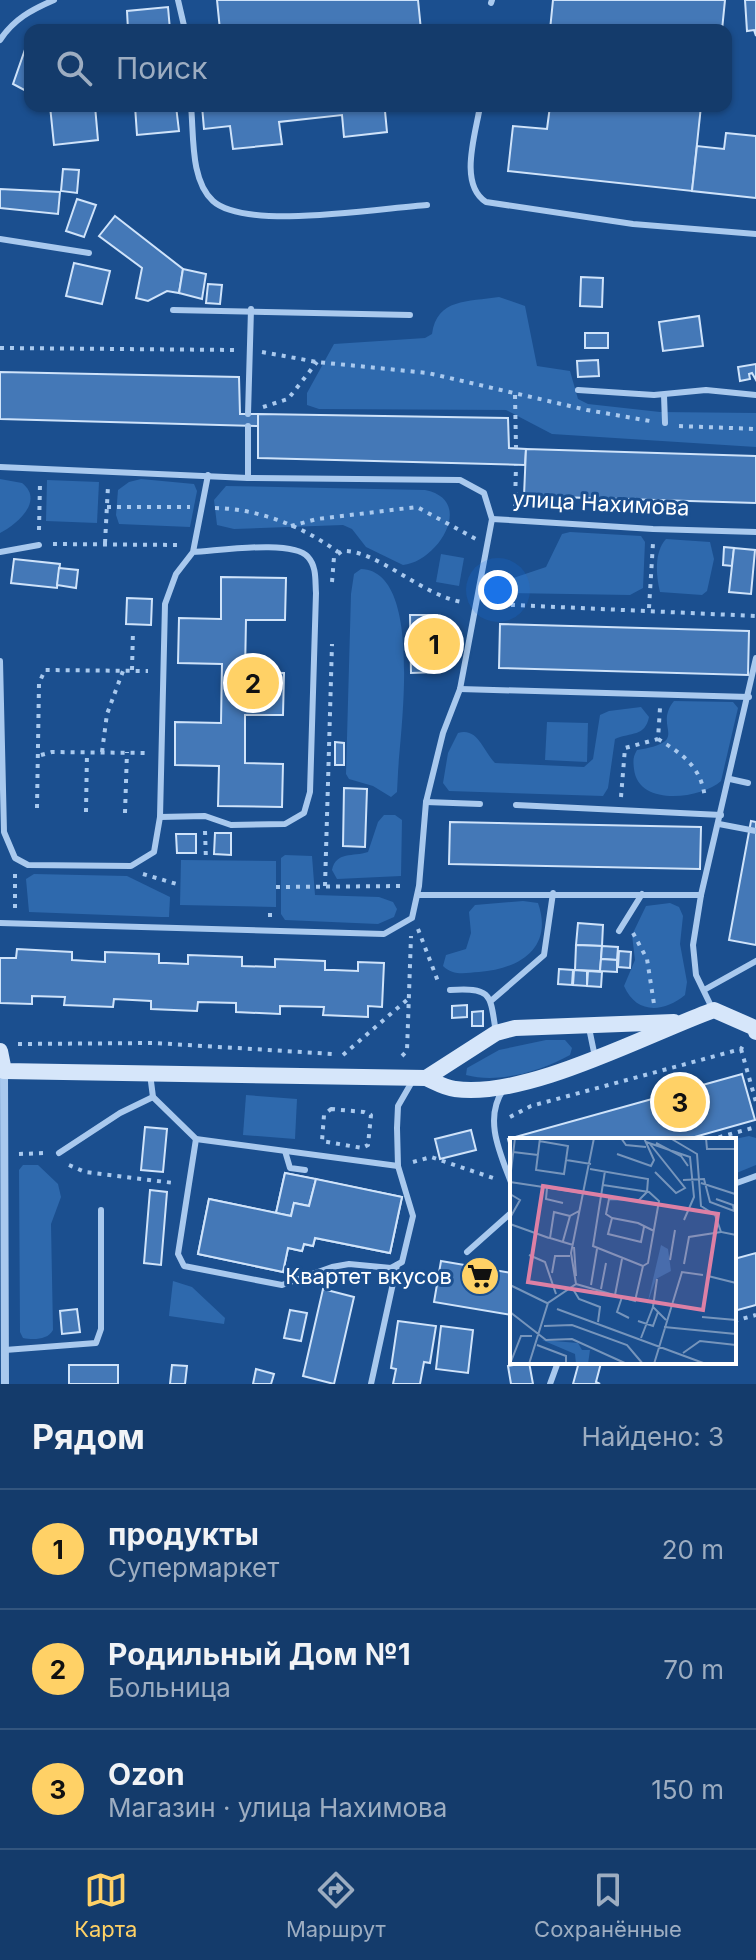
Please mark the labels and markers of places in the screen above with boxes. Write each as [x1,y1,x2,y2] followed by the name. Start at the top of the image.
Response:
[408,614,460,674] pin: 1
[227,653,279,713] pin: 2
[654,1072,706,1132] pin: 3
[459,1255,501,1297] supermarket icon: Квартет вкусов
[285,1263,452,1289] place label: Квартет вкусов

